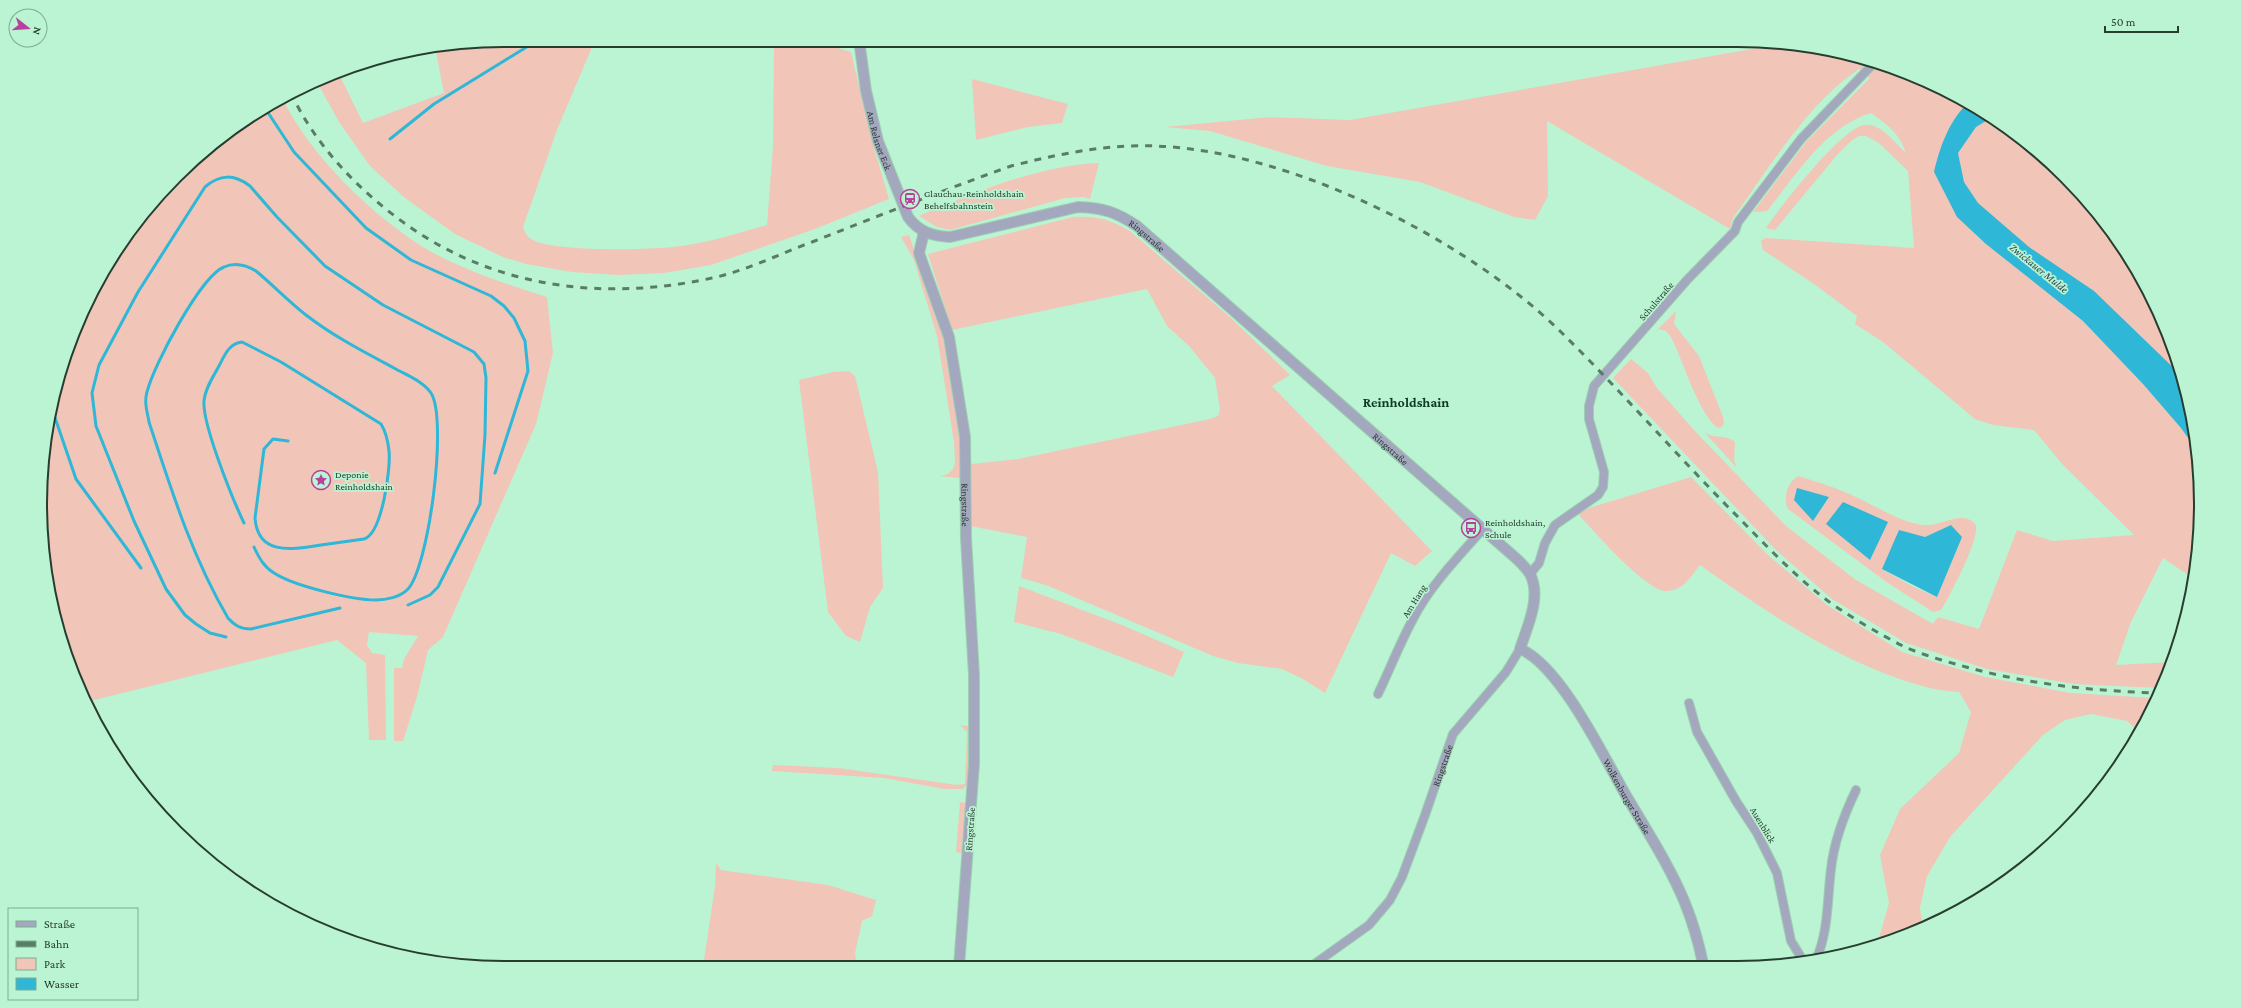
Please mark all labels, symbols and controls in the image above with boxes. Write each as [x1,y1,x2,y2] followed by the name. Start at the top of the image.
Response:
[8,8,48,48] north arrow
[2105,8,2178,34] scale bar
[2111,15,2136,29] text: 50 m
[31,26,44,37] text: N
[865,110,895,172] street label: Am Relsner Eck
[899,188,921,210] station icon: Glauchau-Reinholdshain Behelfsbahnstein
[924,188,1025,211] place label: Glauchau-Reinholdshain Behelfsbahnstein
[1127,217,1168,254] street label: Ringstraße
[2007,241,2071,296] water label: Zwickauer Mulde
[1636,279,1676,322] street label: Schulstraße
[1363,394,1449,410] district label: Reinholdshain
[1371,430,1411,467] street label: Ringstraße
[310,469,332,491] place icon: Deponie Reinholdshain
[335,469,394,492] place label: Deponie Reinholdshain
[960,483,971,527] street label: Ringstraße
[1460,517,1482,539] bus stop icon: Reinholdshain, Schule
[1485,517,1545,540] place label: Reinholdshain, Schule
[1400,582,1429,620] street label: Am Hang
[1430,742,1455,788] street label: Ringstraße
[1601,757,1654,837] street label: Wolkenburger Straße
[1748,805,1778,845] street label: Auenblick
[963,806,977,851] street label: Ringstraße
[8,908,138,1000] legend
[44,917,75,931] text: Straße
[44,937,70,951] text: Bahn
[44,957,66,971] text: Park
[44,977,80,991] text: Wasser

